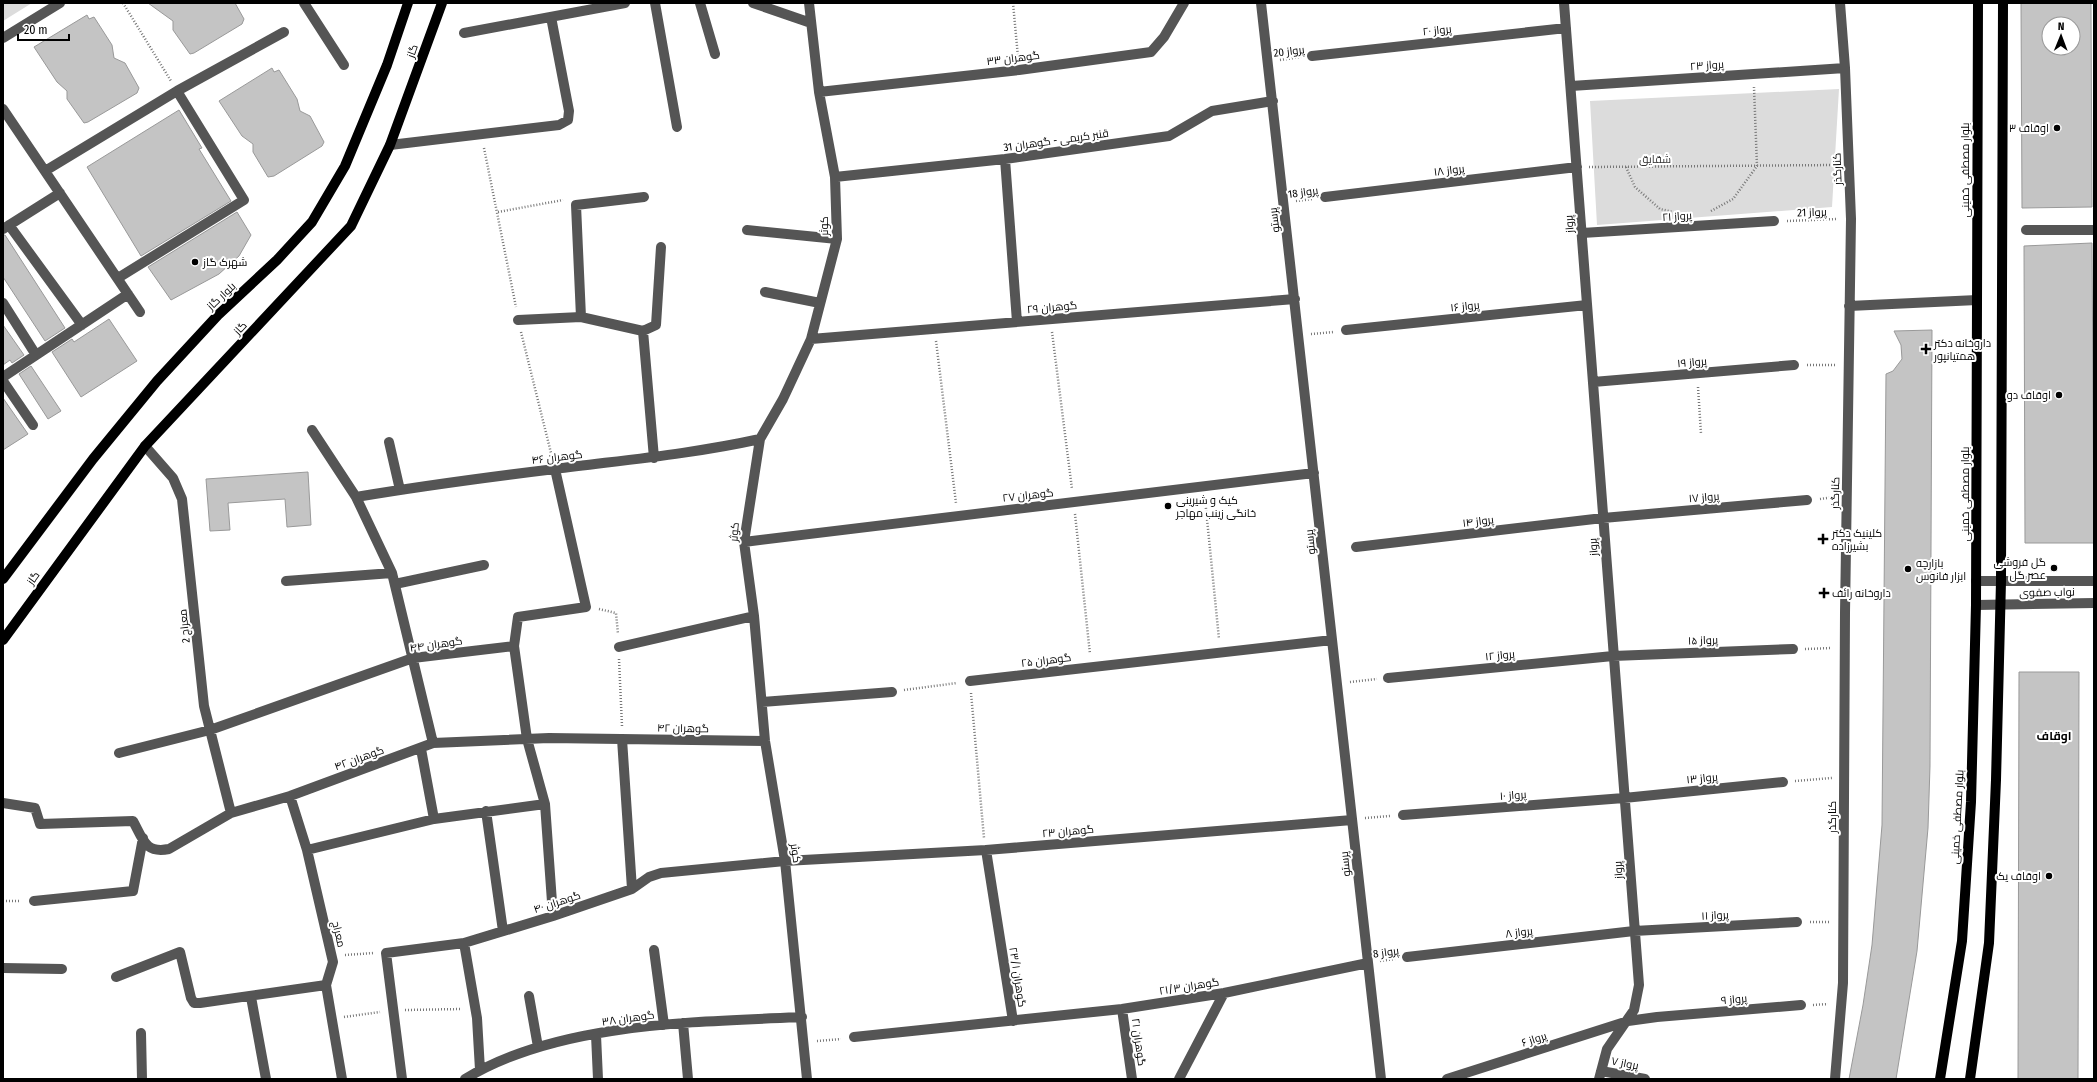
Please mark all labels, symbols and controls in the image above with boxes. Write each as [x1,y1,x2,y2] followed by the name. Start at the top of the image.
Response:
[18,16,69,42] scale bar
[2041,16,2081,56] north arrow
[2058,20,2065,33] text: N
[1422,22,1452,38] street label: پرواز ۲۰
[24,23,48,37] text: 20 m
[404,43,421,61] street label: گاز
[1273,43,1305,60] street label: پرواز 20
[986,49,1040,68] street label: گوهران ۳۳
[1690,58,1724,73] street label: پرواز ۲۳
[2009,122,2049,135] place label: اوقاف ۳
[1959,123,1972,217] street label: بلوار مصطفی خمینی
[2052,123,2062,133] marker: اوقاف ۳
[1003,127,1110,154] street label: قنبر کریمی - گوهران 31
[1830,152,1845,186] street label: کنارگذر
[1639,153,1671,166] park label: شقایق
[1433,162,1465,179] street label: پرواز ۱۸
[1287,184,1319,201] street label: پرواز 18
[1797,205,1827,220] street label: پرواز 21
[1267,207,1282,233] street label: پرستو
[1662,209,1692,224] street label: پرواز ۲۱
[1562,214,1577,234] street label: پرواز
[818,216,831,237] street label: کوثر
[202,256,247,269] place label: شهرک گاز
[190,257,200,267] marker: شهرک گاز
[203,280,238,314] street label: بلوار گاز
[1450,298,1480,314] street label: پرواز ۱۶
[1026,299,1078,316] street label: گوهران ۲۹
[230,319,250,338] street label: گاز
[1933,337,1991,363] place label: داروخانه دکتر همتیانپور
[1921,344,1931,354] marker: داروخانه دکتر همتیانپور
[1677,355,1708,370] street label: پرواز ۱۹
[2007,389,2051,402] place label: اوقاف دو
[2054,390,2064,400] marker: اوقاف دو
[1959,447,1972,541] street label: بلوار مصطفی خمینی
[531,448,583,467] street label: گوهران ۴۶
[1829,477,1842,510] street label: کنارگذر
[1002,486,1054,505] street label: گوهران ۲۷
[1688,490,1720,505] street label: پرواز ۱۷
[1175,494,1256,520] place label: کیک و شیرینی خانگی زینب مهاجر
[1163,501,1173,511] marker: کیک و شیرینی خانگی زینب مهاجر
[1462,513,1494,530] street label: پرواز ۱۴
[727,522,742,543] street label: کوثر
[1831,527,1882,553] place label: کلینیک دکتر بشیرزاده
[1303,529,1318,555] street label: پرستو
[1817,533,1829,545] marker: کلینیک دکتر بشیرزاده
[1586,537,1601,557] street label: پرواز
[1994,556,2046,582] place label: گل فروشی عصر گل
[1916,557,1966,583] place label: بازارچه ابزار فانوس
[2049,563,2059,573] marker: گل فروشی عصر گل
[1903,564,1913,574] marker: بازارچه ابزار فانوس
[24,569,43,588] street label: گاز
[2019,586,2075,599] street label: نواب صفوی
[1832,587,1891,600] place label: داروخانه رائف
[1819,588,1829,598] marker: داروخانه رائف
[176,608,194,644] street label: معراج 2
[1688,633,1718,648] street label: پرواز ۱۵
[409,634,463,655] street label: گوهران ۴۴
[1485,647,1516,664] street label: پرواز ۱۲
[1020,651,1072,670] street label: گوهران ۲۵
[657,722,709,735] street label: گوهران ۴۲
[2037,729,2071,744] district label: اوقاف
[333,743,386,773] street label: گوهران ۴۲
[1949,769,1966,865] street label: بلوار مصطفی خمینی
[1686,770,1718,787] street label: پرواز ۱۳
[1499,788,1527,803] street label: پرواز ۱۰
[1826,801,1839,834] street label: کنارگذر
[1042,823,1094,840] street label: گوهران ۲۳
[788,842,803,864] street label: کوثر
[1338,851,1353,877] street label: پرستو
[1611,860,1626,880] street label: پرواز
[1996,870,2041,883] place label: اوقاف یک
[2044,871,2054,881] marker: اوقاف یک
[532,889,582,916] street label: گوهران ۴۰
[1701,908,1729,923] street label: پرواز ۱۱
[328,920,348,949] street label: معراج
[1505,924,1534,941] street label: پرواز ۸
[1372,944,1400,961] street label: پرواز 8
[1006,946,1029,1008] street label: گوهران ۲۳/۱
[1158,975,1220,998] street label: گوهران ۲۱/۳
[1720,992,1748,1007] street label: پرواز ۹
[601,1008,655,1029] street label: گوهران ۳۸
[1129,1017,1148,1067] street label: گوهران ۲۱
[1520,1029,1549,1050] street label: پرواز ۶
[1610,1054,1640,1073] street label: پرواز ۷

